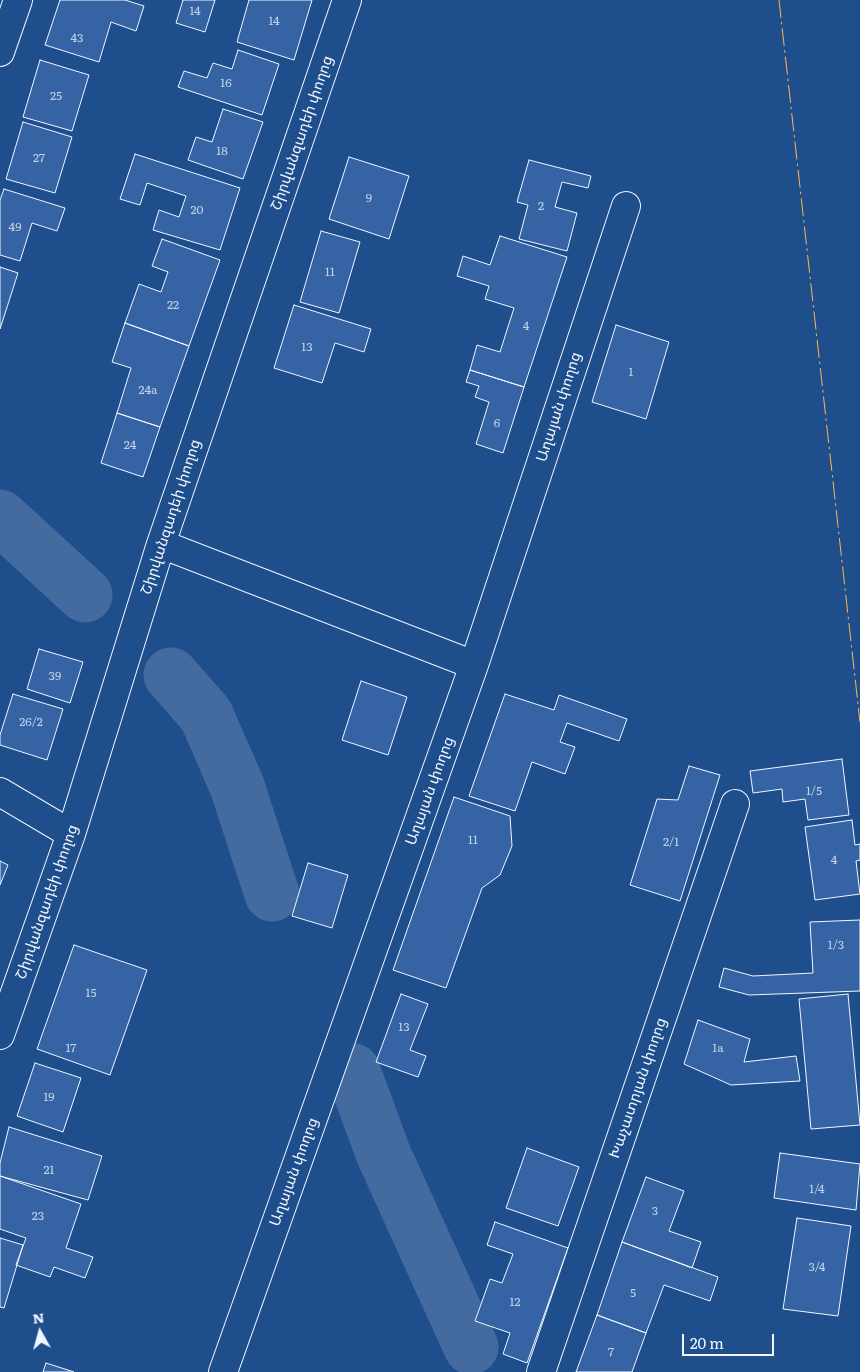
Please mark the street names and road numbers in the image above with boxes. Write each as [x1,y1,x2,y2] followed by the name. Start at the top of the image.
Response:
[267,53,337,213] street label: Շիրվանզադեի փողոց
[533,350,585,464] street label: Աղայան փողոց
[137,437,205,597] street label: Շիրվանզադեի փողոց
[402,734,458,848] street label: Աղայան փողոց
[12,822,82,982] street label: Շիրվանզադեի փողոց
[605,1015,671,1161] street label: Խաչատրյան փողոց
[266,1115,322,1229] street label: Աղայան փողոց

